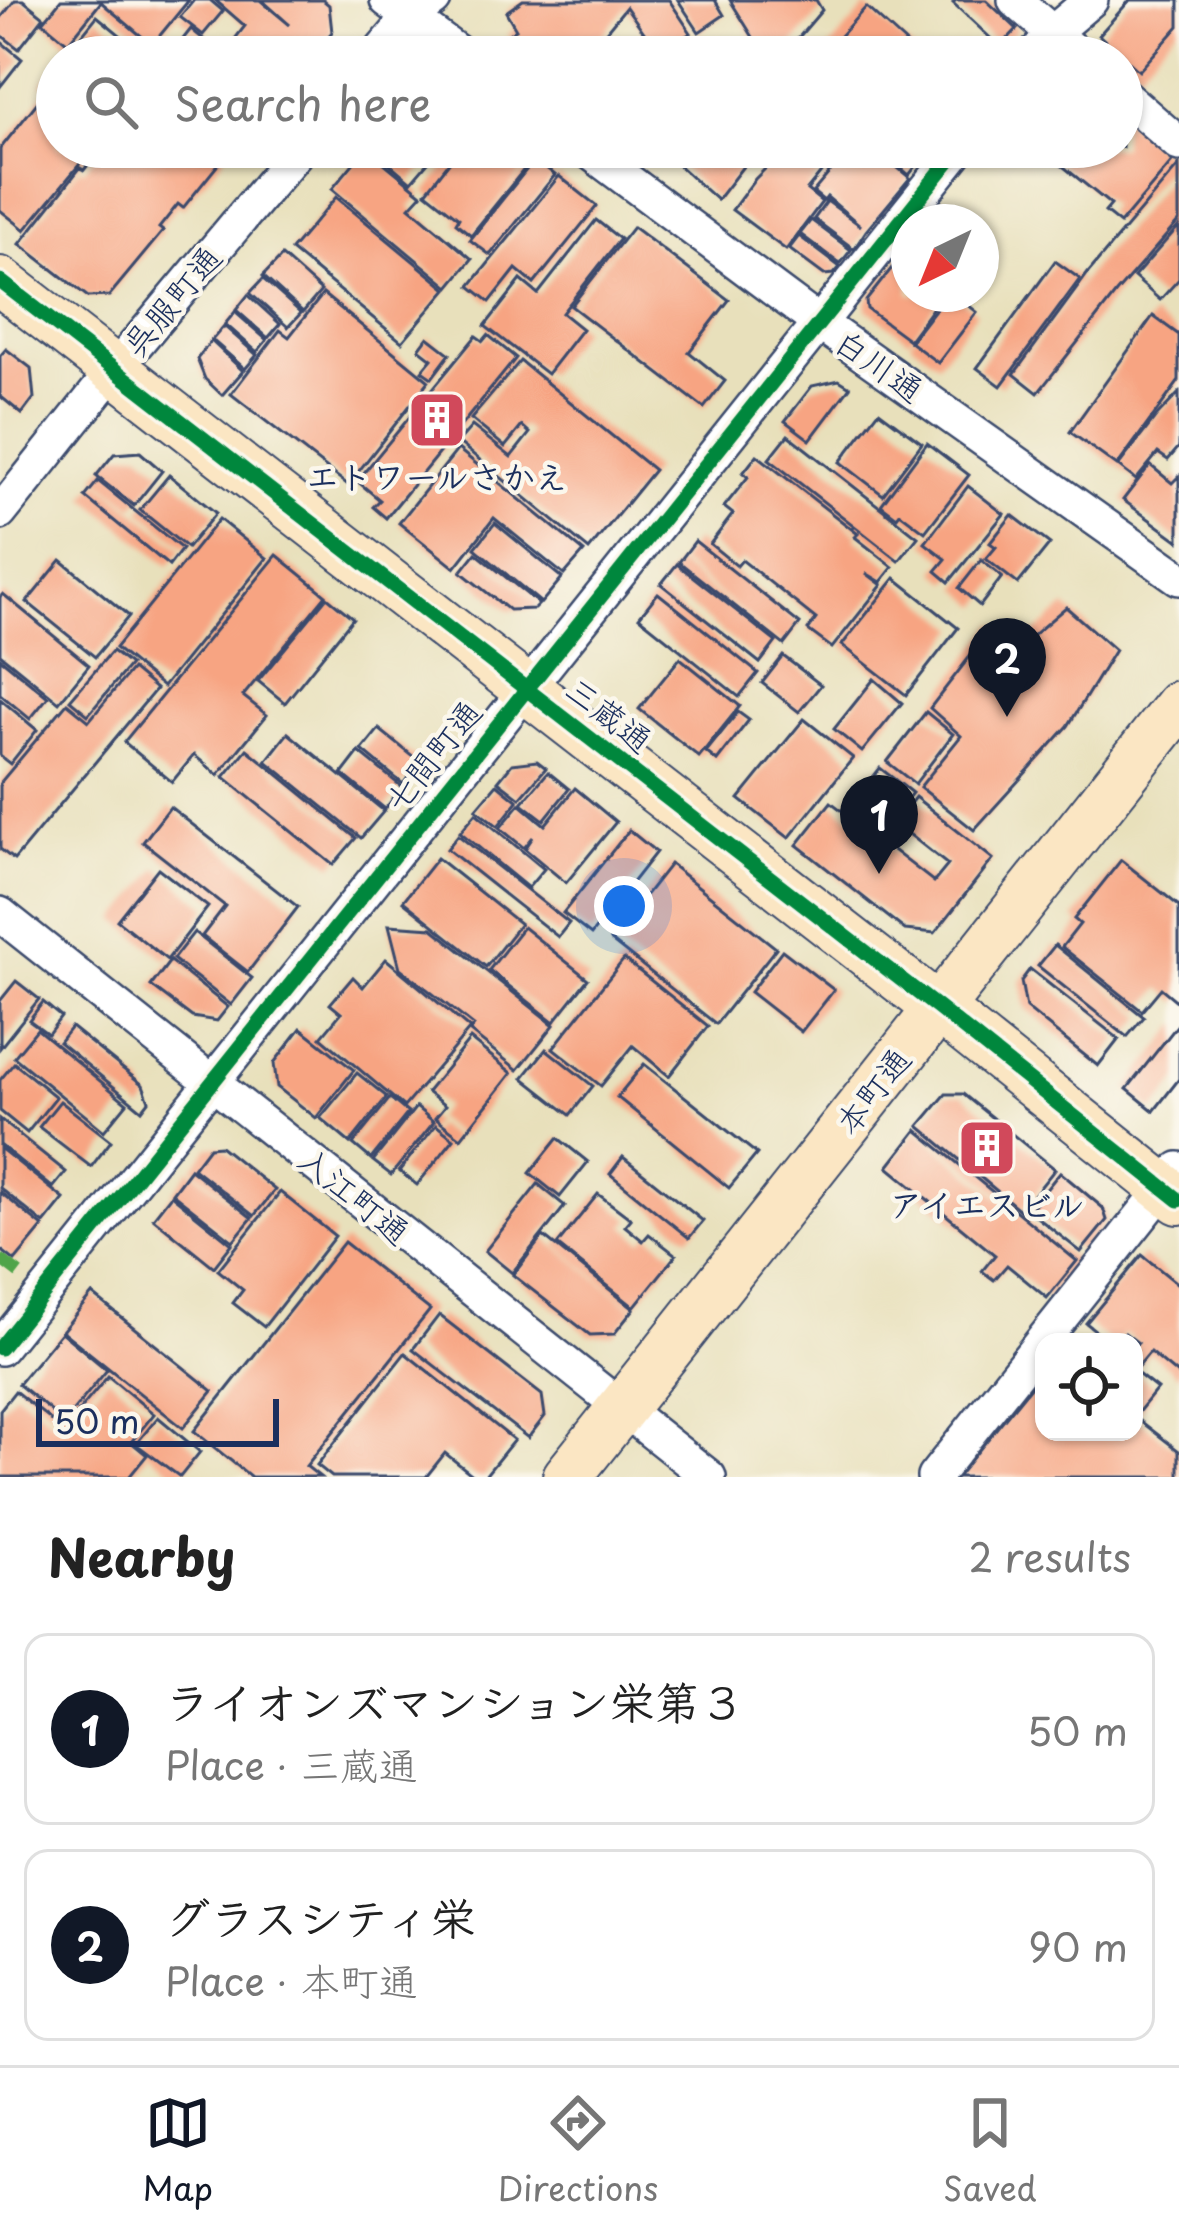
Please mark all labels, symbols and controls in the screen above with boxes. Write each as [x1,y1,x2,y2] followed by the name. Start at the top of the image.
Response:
[36,36,1143,168] search box
[174,68,431,136] text: Search here
[78,69,144,135] icon: search
[891,204,999,312] north arrow
[109,233,232,366] street label: 呉服町通
[825,315,935,413] street label: 白川通
[406,389,468,451] building icon: エトワールさかえ
[306,450,568,500] place label: エトワールさかえ
[968,618,1046,717] pin: 2
[556,663,665,764] street label: 三蔵通
[370,688,492,822] street label: 七間町通
[840,775,918,874] pin: 1
[594,876,654,936] your location
[821,1035,922,1144] street label: 本町通
[956,1117,1018,1179] building icon: アイエスビル
[288,1133,422,1255] street label: 入江町通
[889,1178,1085,1228] place label: アイエスビル
[1035,1333,1143,1441] map controls
[1035,1333,1143,1441] button: locate
[36,1393,279,1446] scale bar
[54,1395,140,1445] text: 50 m
[48,1517,235,1594] text: Nearby
[969,1526,1131,1585] text: 2 results
[165,1666,745,1734] text: ライオンズマンション栄第３
[81,1700,99,1759] text: 1
[1027,1700,1128,1759] text: 50 m
[165,1734,418,1793] text: Place · 三蔵通
[165,1882,476,1950] text: グラスシティ栄
[76,1916,104,1975] text: 2
[1028,1916,1128,1975] text: 90 m
[165,1950,418,2009] text: Place · 本町通
[142,2090,213,2212] tab: Map
[498,2090,658,2212] tab: Directions
[943,2090,1037,2212] tab: Saved

